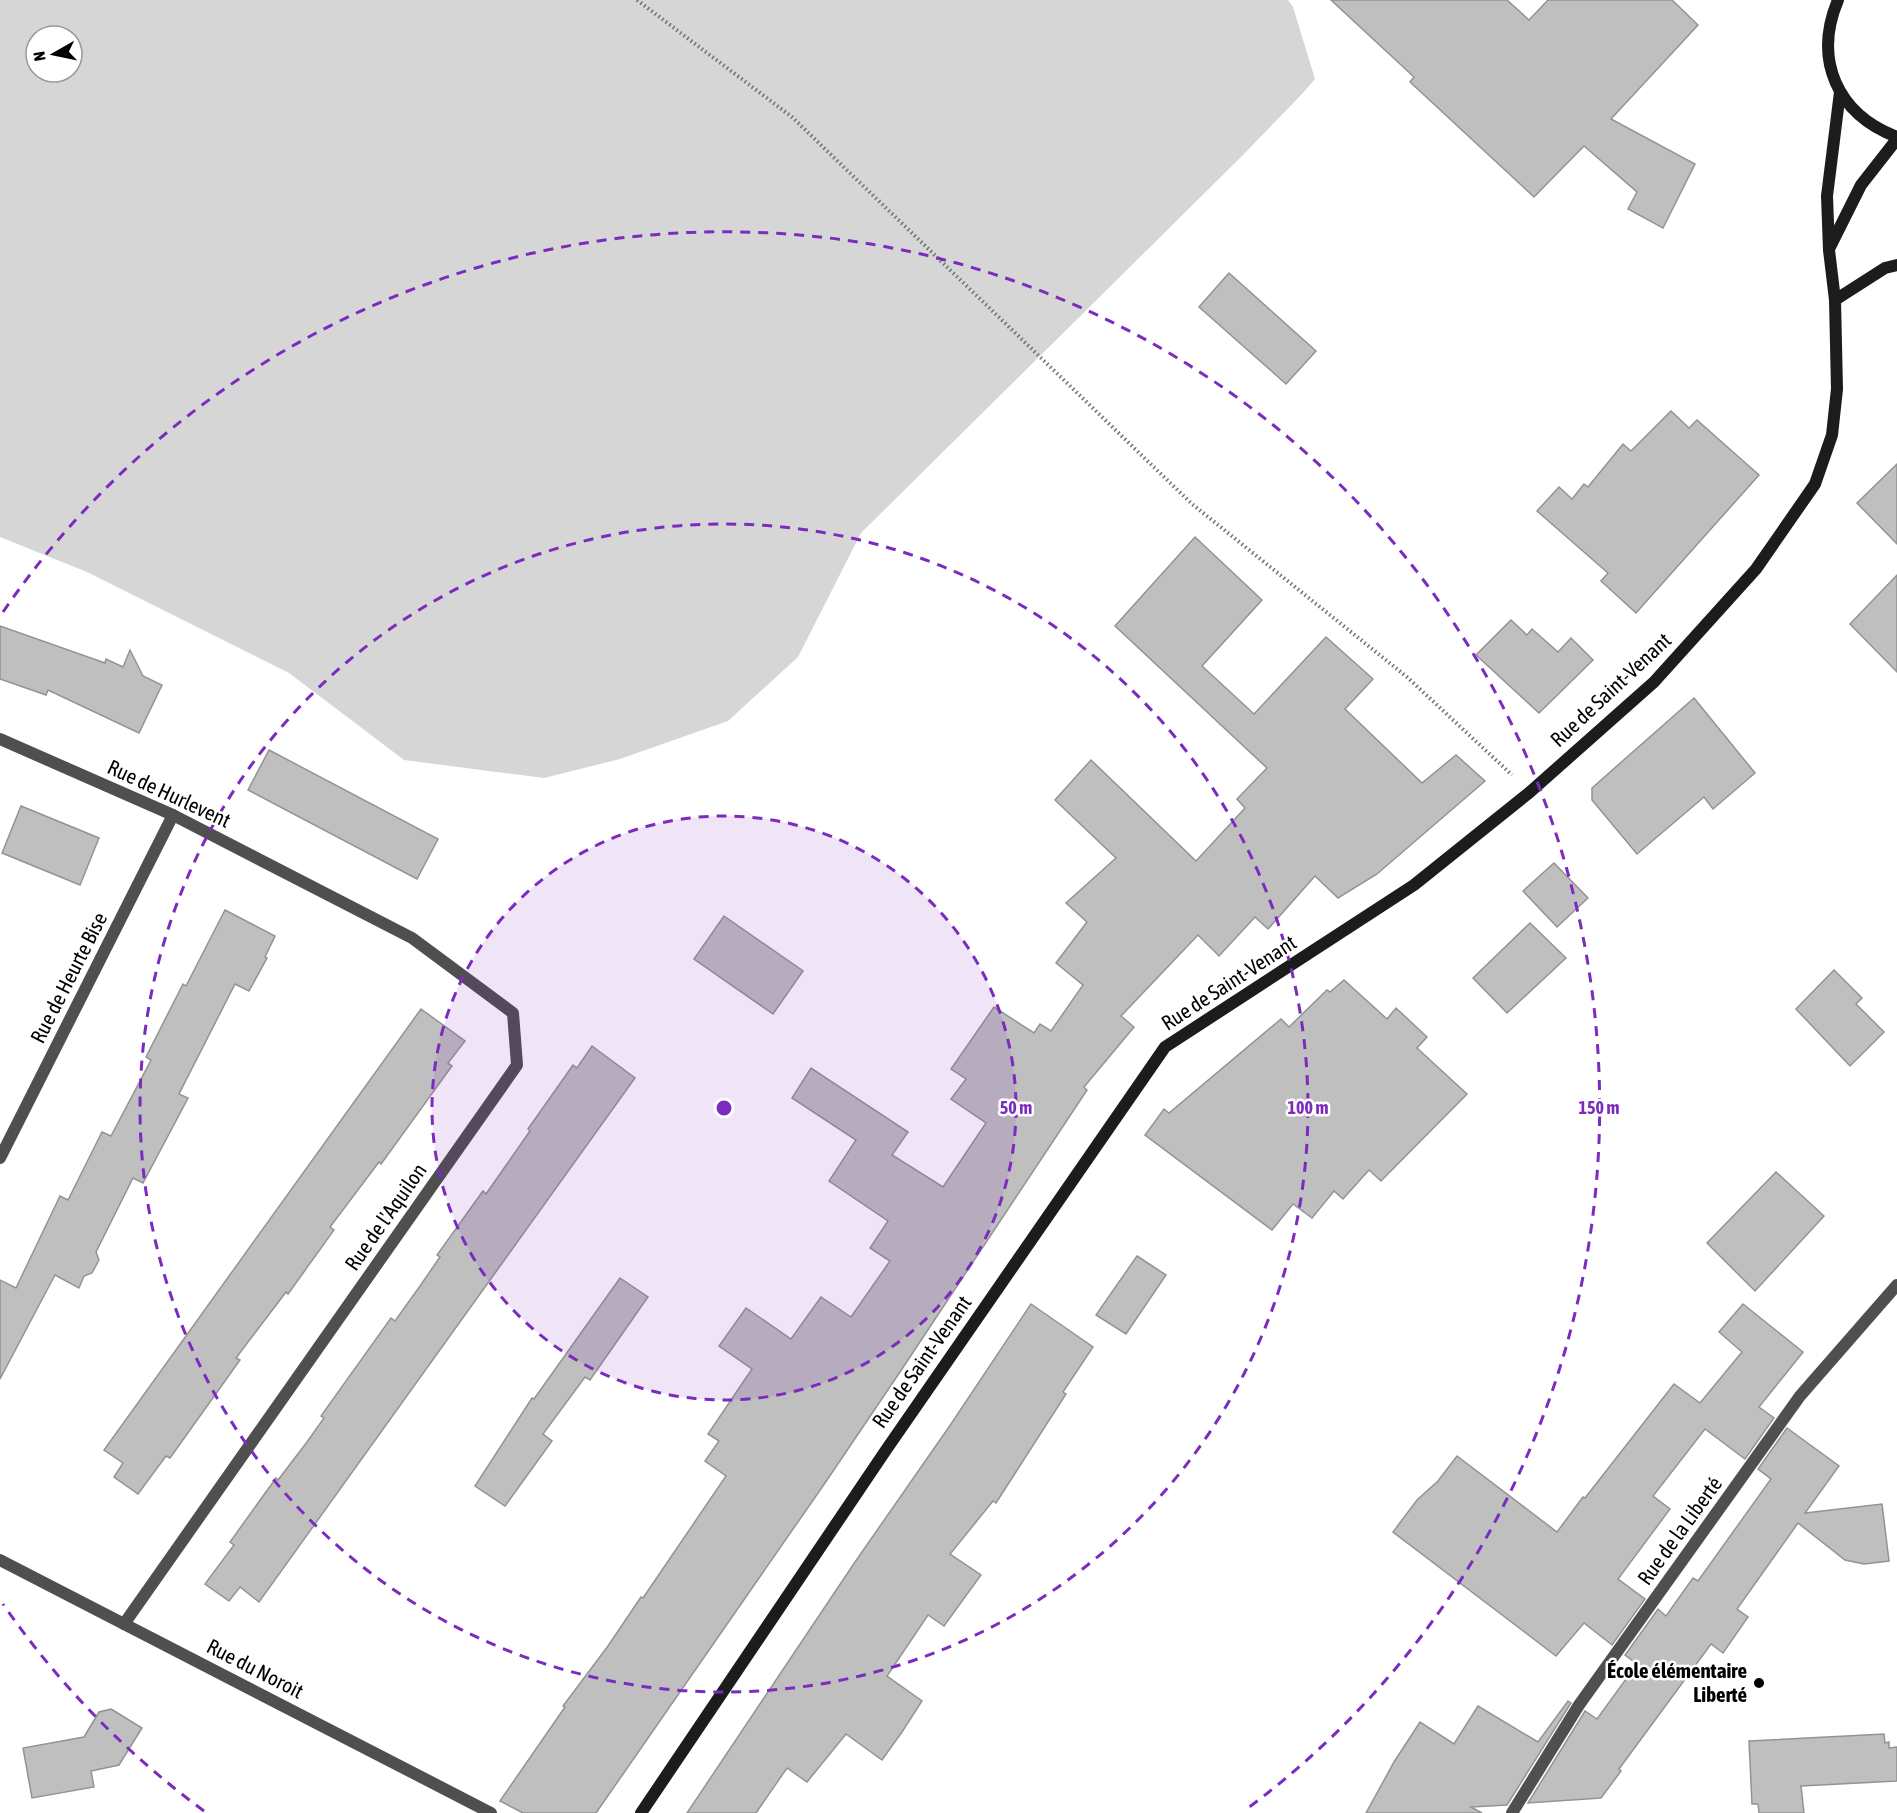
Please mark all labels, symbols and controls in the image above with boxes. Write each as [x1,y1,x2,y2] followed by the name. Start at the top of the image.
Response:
[24,24,84,84] north arrow
[30,50,49,62] text: N
[1545,627,1675,751] street label: Rue de Saint-Venant
[104,754,235,832] street label: Rue de Hurlevent
[25,908,111,1047] street label: Rue de Heurte Bise
[1157,930,1300,1035] street label: Rue de Saint-Venant
[1000,1097,1032,1118] text: 50 m
[1288,1097,1328,1118] text: 100 m
[1579,1097,1619,1118] text: 150 m
[714,1098,734,1118] centre of rings
[339,1158,431,1275] street label: Rue de l'Aquilon
[867,1291,976,1432] street label: Rue de Saint-Venant
[1632,1472,1726,1589] street label: Rue de la Liberté
[203,1634,308,1703] street label: Rue du Noroit
[1607,1658,1747,1706] place label: École élémentaire Liberté
[1752,1676,1766,1690] marker: École élémentaire Liberté

